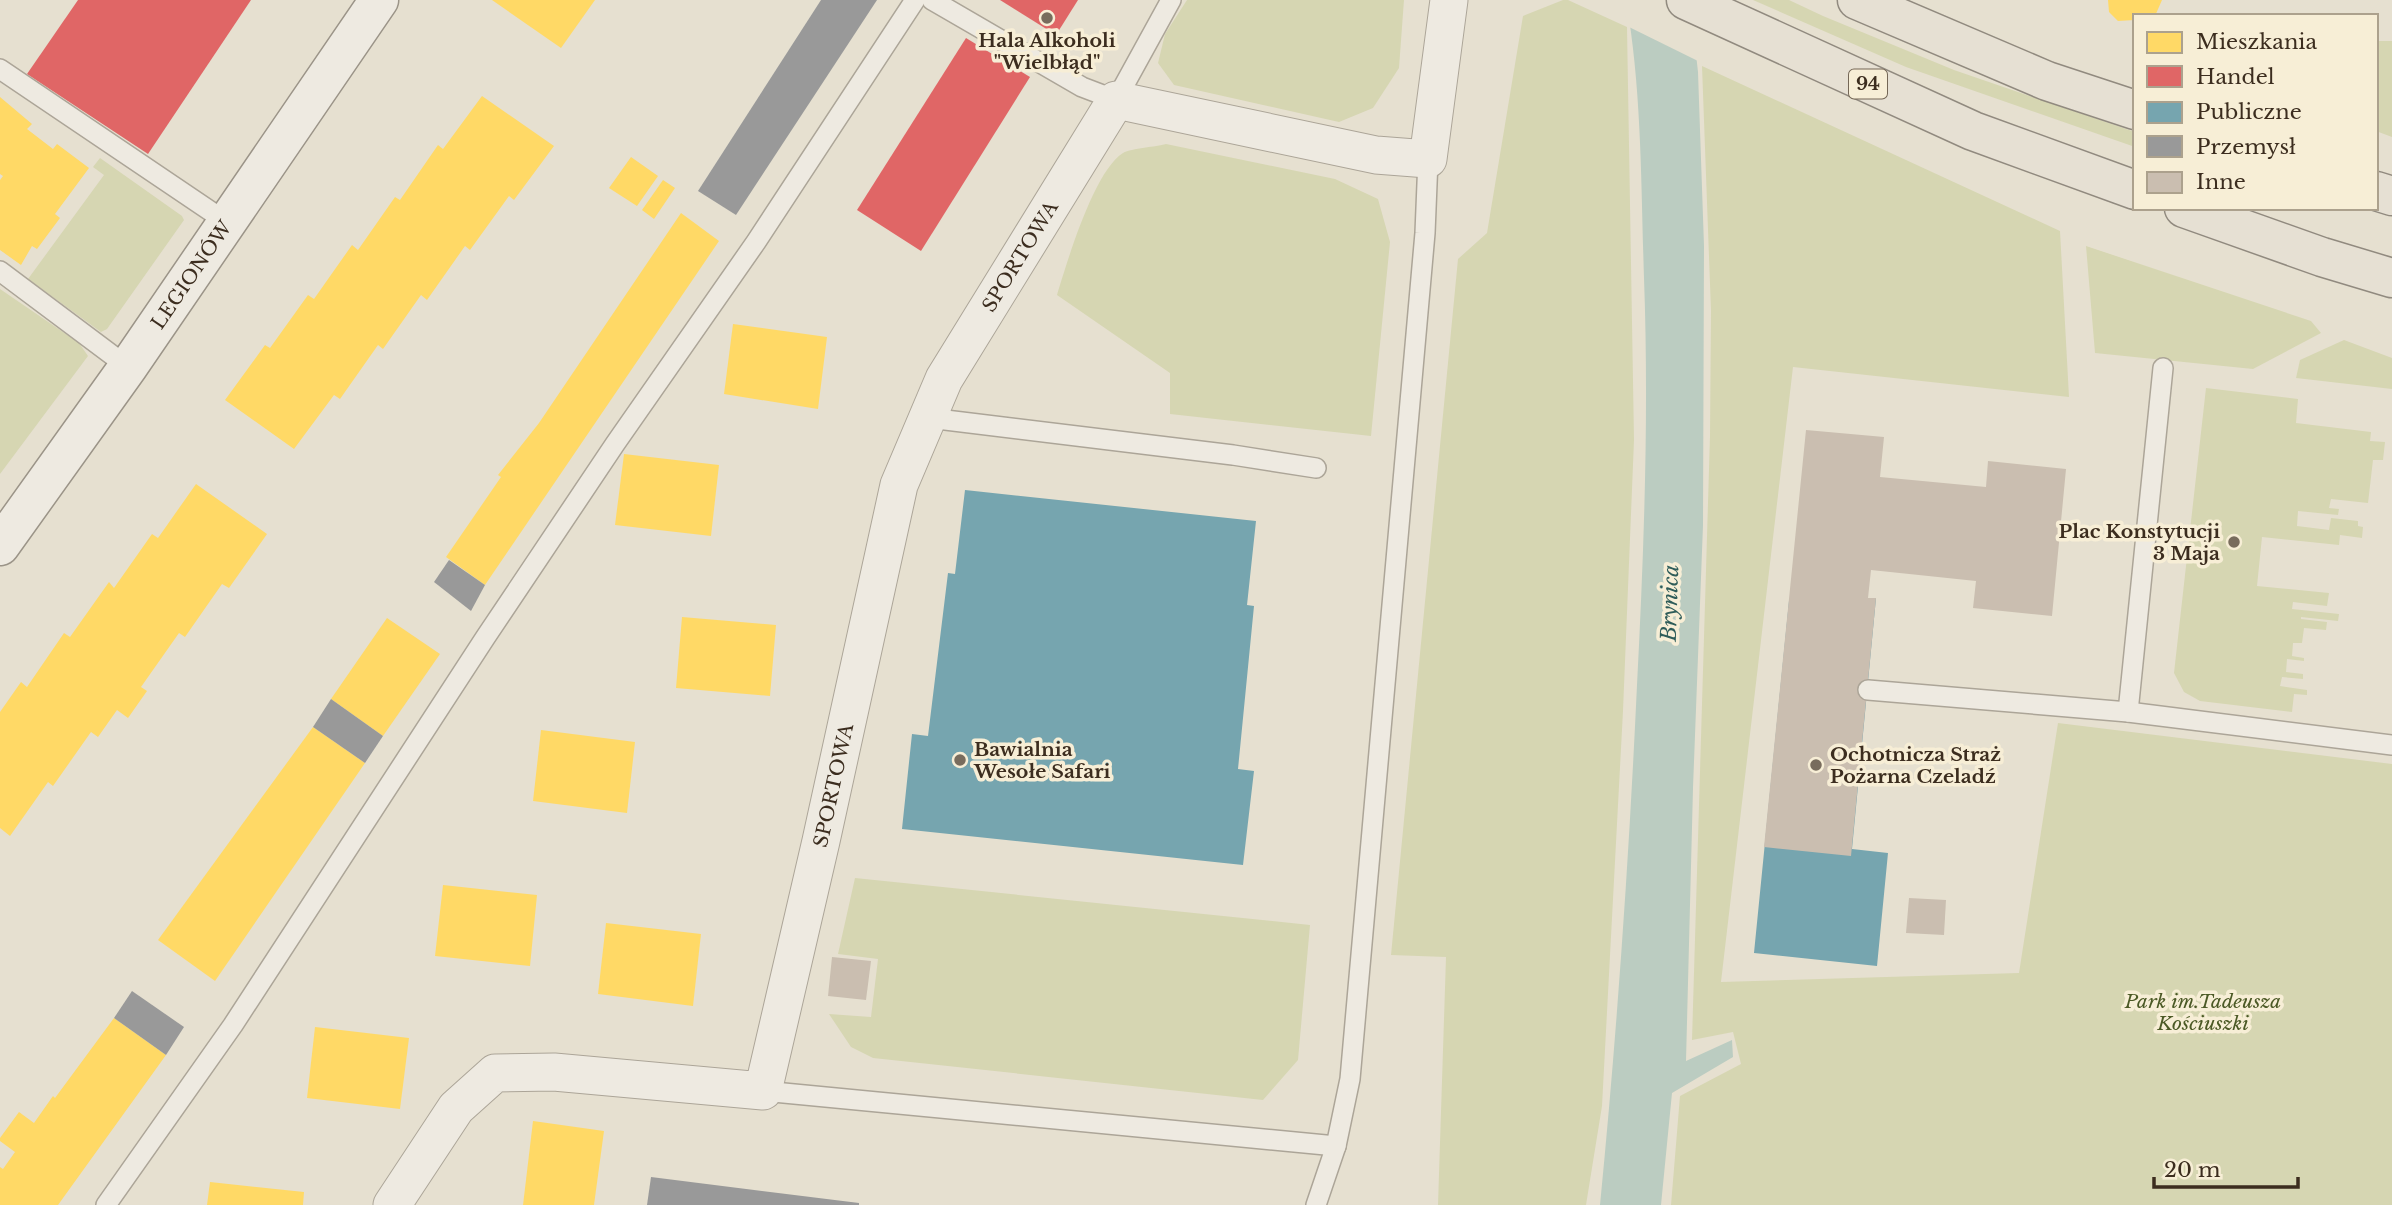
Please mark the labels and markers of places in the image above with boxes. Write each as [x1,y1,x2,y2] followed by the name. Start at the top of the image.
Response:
[1039,10,1055,26] marker: Hala Alkoholi "Wielbłąd"
[978,29,1116,74] place label: Hala Alkoholi "Wielbłąd"
[2059,520,2220,565] place label: Plac Konstytucji 3 Maja
[2226,534,2242,550] marker: Plac Konstytucji 3 Maja
[973,738,1111,783] place label: Bawialnia Wesołe Safari
[1830,743,2001,788] place label: Ochotnicza Straż Pożarna Czeladź
[952,752,968,768] marker: Bawialnia Wesołe Safari
[1808,757,1824,773] marker: Ochotnicza Straż Pożarna Czeladź

